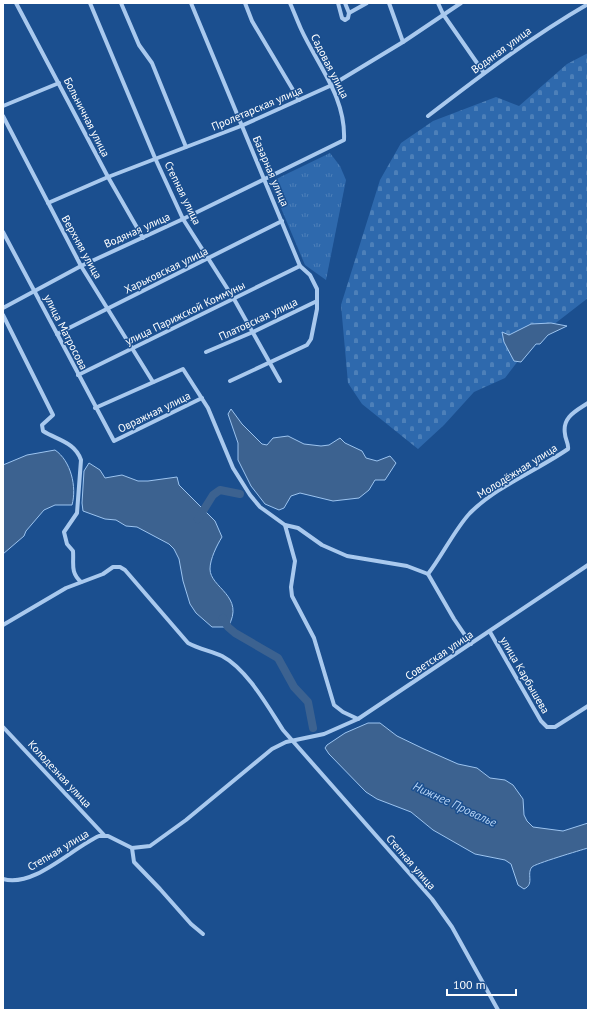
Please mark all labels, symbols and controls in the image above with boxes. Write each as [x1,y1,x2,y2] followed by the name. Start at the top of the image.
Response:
[468,23,534,77] street label: Водяная улица
[308,31,352,101] street label: Садовая улица
[61,75,113,159] street label: Больничная улица
[209,82,305,134] street label: Пролетарская улица
[250,134,292,208] street label: Базарная улица
[162,159,204,227] street label: Степная улица
[102,209,172,251] street label: Водяная улица
[59,213,105,281] street label: Верхняя улица
[122,244,210,296] street label: Харьковская улица
[123,278,247,348] street label: улица Парижской Коммуны
[41,292,91,372] street label: улица Матросова
[216,295,300,343] street label: Платовская улица
[115,388,193,436] street label: Овражная улица
[474,441,560,501] street label: Молодёжная улица
[402,627,476,683] street label: Советская улица
[497,634,553,716] street label: улица Карбышева
[25,737,95,811] street label: Колодезная улица
[411,778,500,830] water label: Нижнее Провалье
[25,826,91,874] street label: Степная улица
[383,831,439,893] street label: Степная улица
[447,971,516,997] scale bar
[453,977,486,992] text: 100 m

